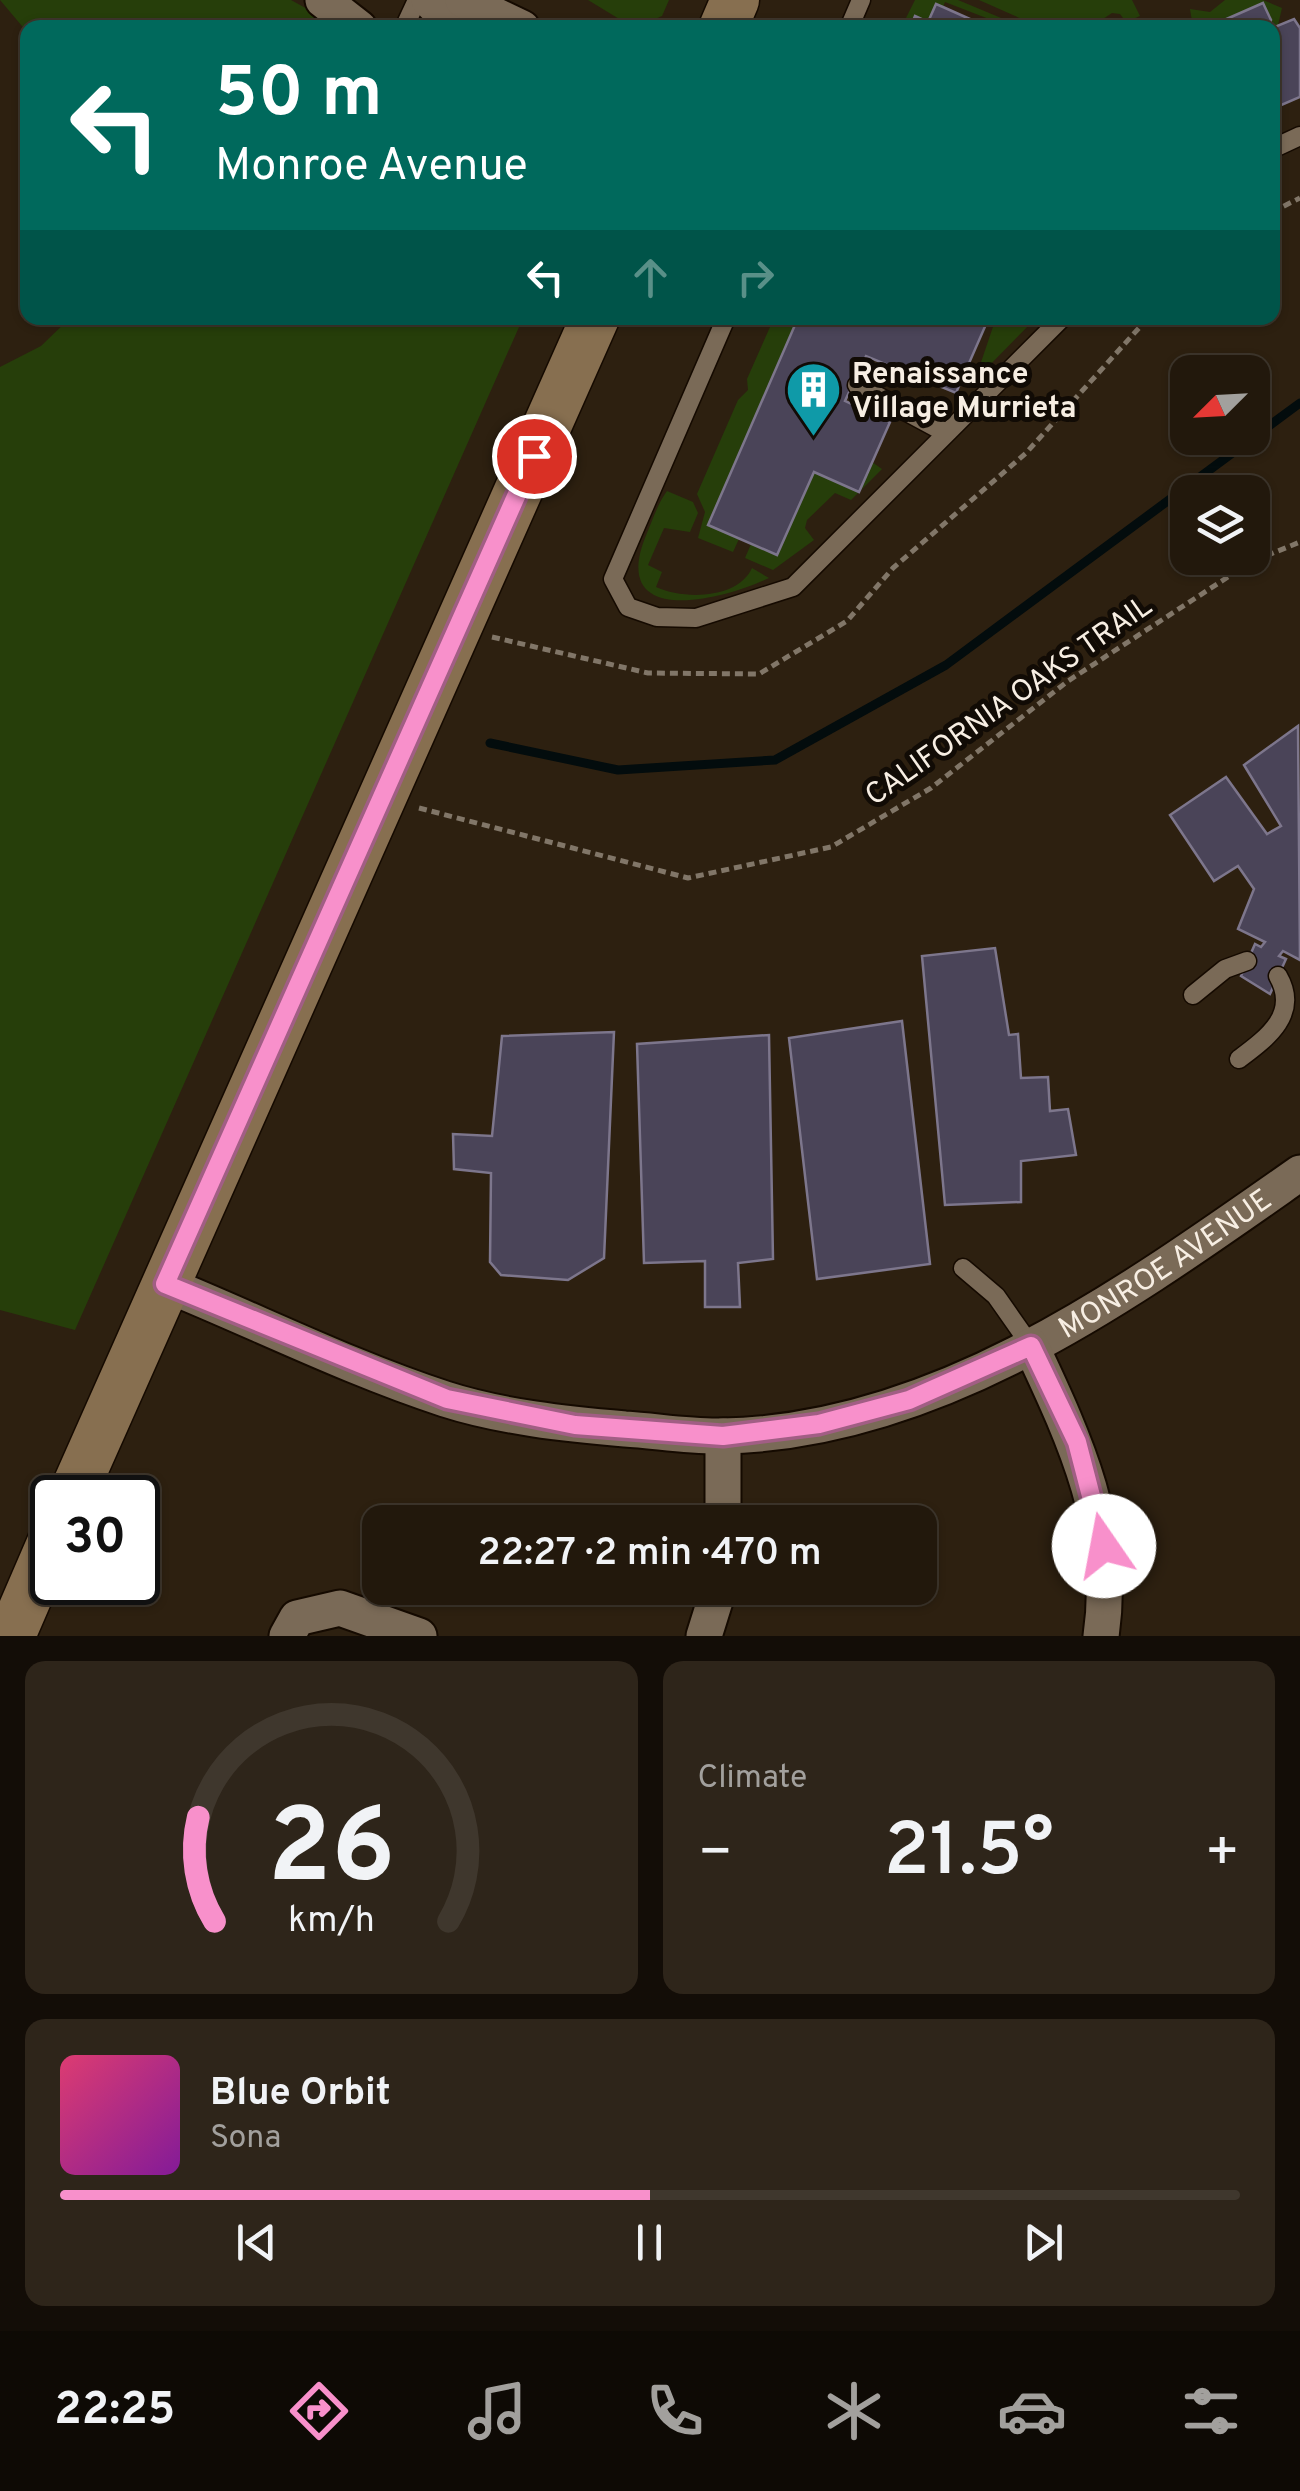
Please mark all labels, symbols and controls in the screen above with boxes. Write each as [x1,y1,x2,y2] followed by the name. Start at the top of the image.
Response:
[215,52,382,141] text: 50 m
[50,60,180,190] icon: left
[215,139,528,196] text: Monroe Avenue
[518,250,573,305] icon: left
[623,250,678,305] icon: ahead
[728,250,783,305] icon: right
[1170,355,1270,455] north arrow
[1170,355,1270,575] map controls
[852,357,1076,428] place label: Renaissance Village Murrieta
[783,360,843,439] building icon: Renaissance Village Murrieta
[492,414,577,499] pin
[507,429,562,484] icon: arrive
[1170,475,1270,575] button: layers
[859,589,1160,815] street label: CALIFORNIA OAKS TRAIL
[1053,1182,1280,1348] street label: MONROE AVENUE
[30,1475,160,1605] speed limit sign: 30
[1052,1494,1156,1598] position arrow
[477,1530,822,1579] text: 22:27 · 2 min · 470 m
[698,1759,807,1799] text: Climate
[267,1787,395,1919] text: 26
[884,1807,1054,1902] text: 21.5°
[698,1820,733,1890] text: −
[1205,1820,1240,1890] text: +
[288,1899,375,1945] text: km/h
[210,2070,391,2119] text: Blue Orbit
[210,2119,281,2159] text: Sona
[229,2215,284,2270] icon: previous
[622,2215,677,2270] icon: pause
[1016,2215,1071,2270] icon: next
[284,2376,354,2446] icon: directions
[462,2376,532,2446] icon: music
[640,2376,710,2446] icon: phone
[819,2376,889,2446] icon: climate
[997,2376,1067,2446] icon: car
[1176,2376,1246,2446] icon: filters
[54,2383,175,2440] text: 22:25

